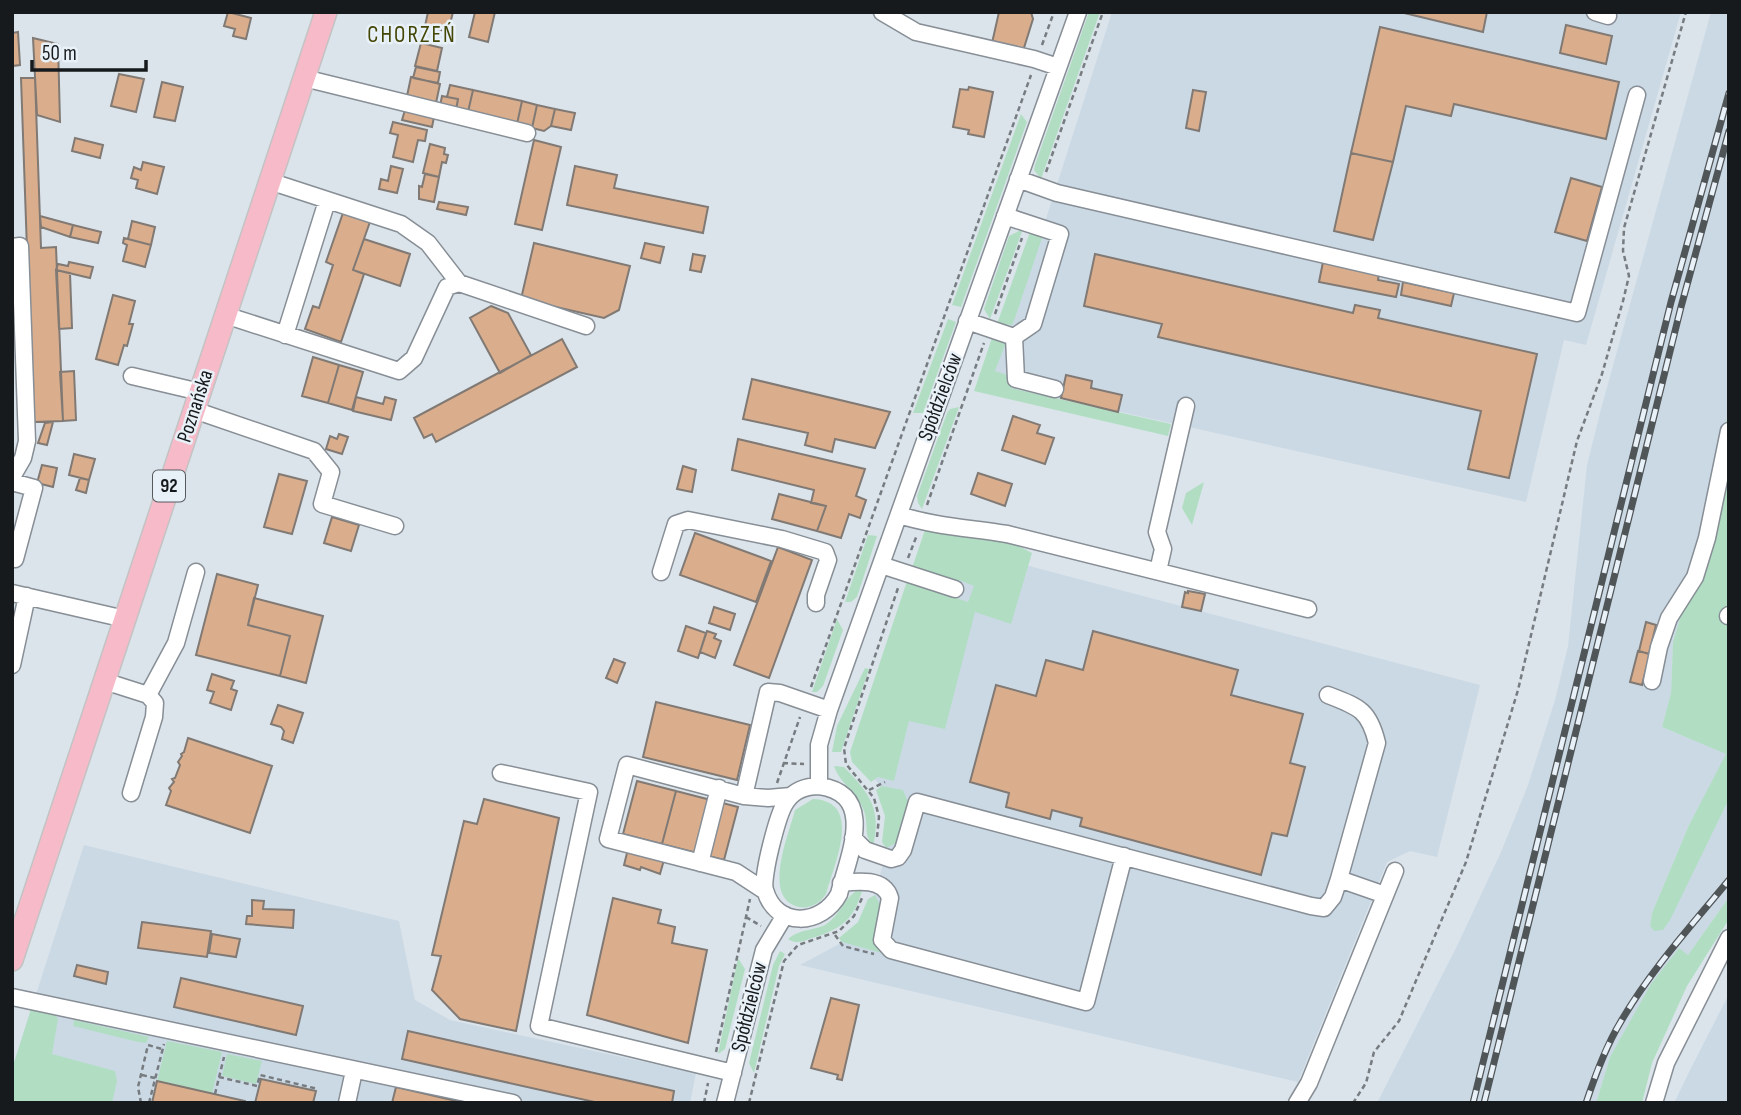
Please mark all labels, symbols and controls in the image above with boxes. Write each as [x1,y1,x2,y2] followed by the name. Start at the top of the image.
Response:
[367,21,457,49] district label: CHORZEŃ
[32,28,145,72] scale bar
[42,41,77,66] text: 50 m
[913,349,967,444] street label: Spółdzielców
[172,367,218,445] street label: Poznańska
[153,471,185,502] road number: 92
[726,959,772,1054] street label: Spółdzielców

